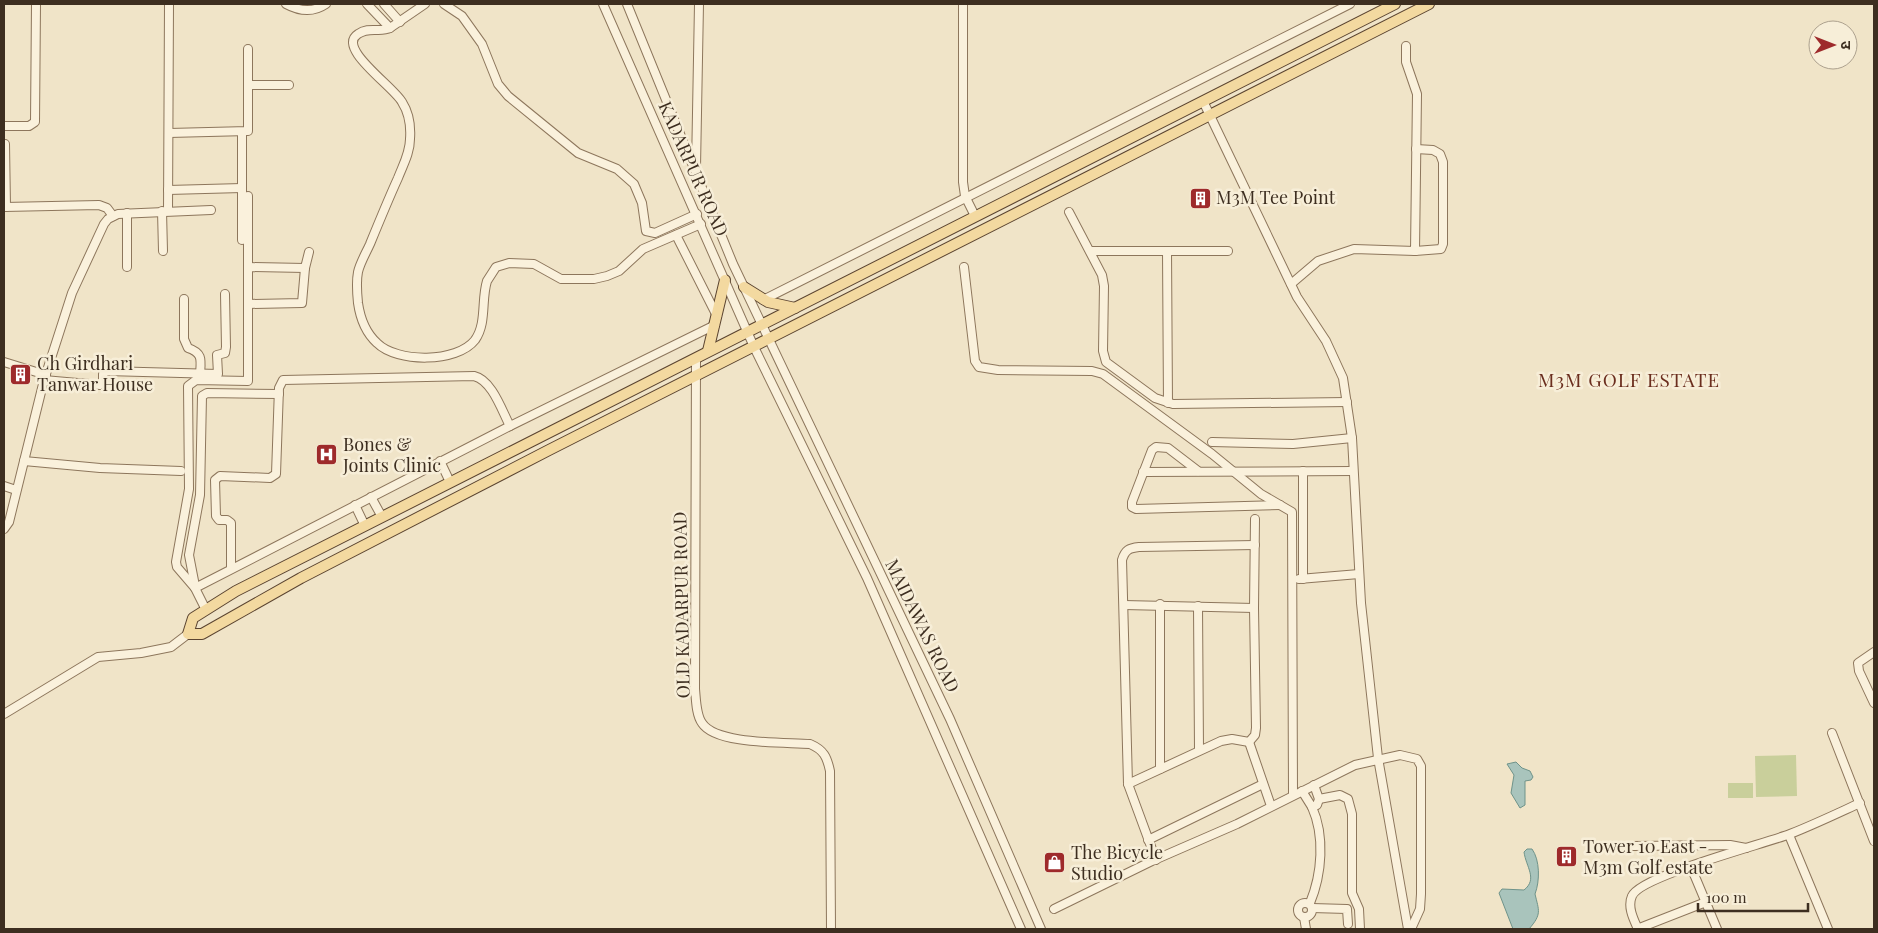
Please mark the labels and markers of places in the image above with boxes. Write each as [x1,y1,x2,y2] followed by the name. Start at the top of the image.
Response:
[1216,185,1336,209] place label: M3M Tee Point
[1188,186,1212,210] building icon: M3M Tee Point
[37,351,153,396] place label: Ch Girdhari Tanwar House
[9,362,33,386] building icon: Ch Girdhari Tanwar House
[342,432,441,477] place label: Bones & Joints Clinic
[315,443,339,467] hospital icon: Bones & Joints Clinic
[1583,834,1713,879] place label: Tower 10 East - M3m Golf estate
[1071,840,1163,885] place label: The Bicycle Studio
[1555,845,1579,869] building icon: Tower 10 East - M3m Golf estate
[1043,851,1067,875] shop icon: The Bicycle Studio

